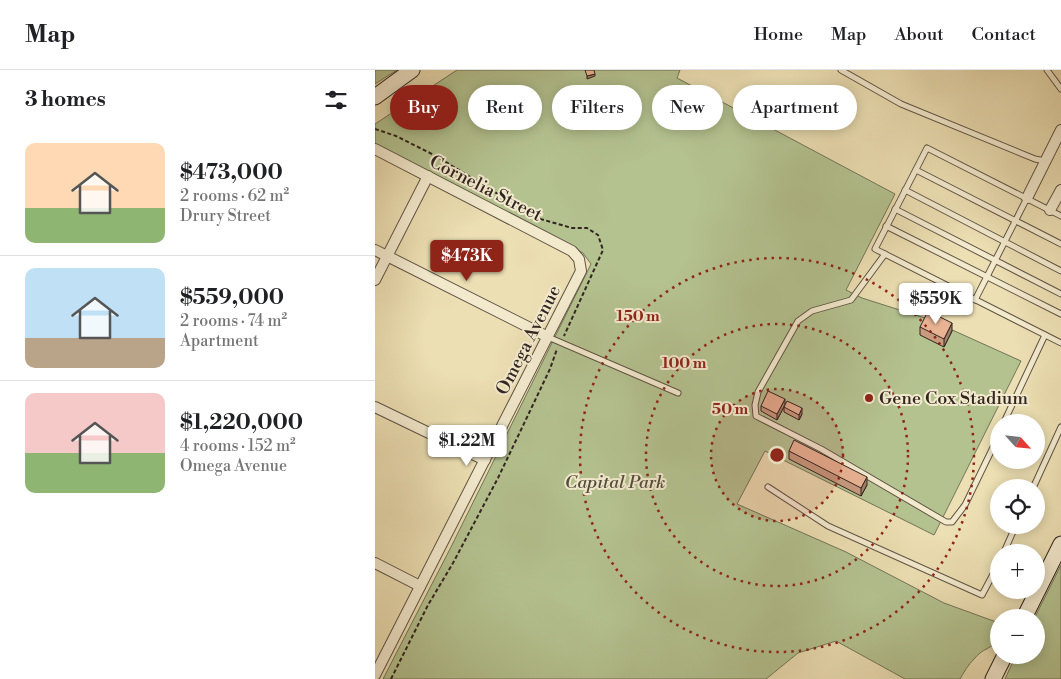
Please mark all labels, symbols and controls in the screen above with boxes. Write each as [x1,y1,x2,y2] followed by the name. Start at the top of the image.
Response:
[25,20,75,50] text: Map
[754,23,803,46] text: Home
[831,23,867,46] text: Map
[895,23,944,46] text: About
[972,23,1036,46] text: Contact
[390,85,458,130] chip: Buy
[468,85,542,130] chip: Rent
[552,85,642,130] chip: Filters
[652,85,723,130] chip: New
[733,85,857,130] chip: Apartment
[322,86,350,114] icon: filters
[25,87,106,113] text: 3 homes
[426,150,546,227] street label: Cornelia Street
[180,160,283,186] text: $473,000
[65,163,125,223] icon: home
[180,186,289,206] text: 2 rooms · 62 m²
[180,206,271,226] text: Drury Street
[432,240,502,282] pin: $473K
[441,246,493,266] text: $473K
[491,281,566,399] street label: Omega Avenue
[901,282,971,325] pin: $559K
[180,285,284,311] text: $559,000
[65,288,125,348] icon: home
[910,289,962,309] text: $559K
[616,307,660,326] text: 150 m
[180,311,287,331] text: 2 rooms · 74 m²
[180,331,259,351] text: Apartment
[662,354,707,373] text: 100 m
[879,387,1028,410] place label: Gene Cox Stadium
[863,392,875,404] marker: Gene Cox Stadium
[712,400,748,419] text: 50 m
[180,410,303,436] text: $1,220,000
[65,413,125,473] icon: home
[990,414,1045,469] north arrow
[990,414,1045,664] map controls
[426,424,508,467] pin: $1.22M
[439,431,495,451] text: $1.22M
[180,436,296,456] text: 4 rooms · 152 m²
[768,446,786,464] centre of rings
[180,456,287,476] text: Omega Avenue
[565,471,665,494] park label: Capital Park
[990,479,1045,534] button: locate
[990,544,1045,599] button: +
[990,609,1045,664] button: −

